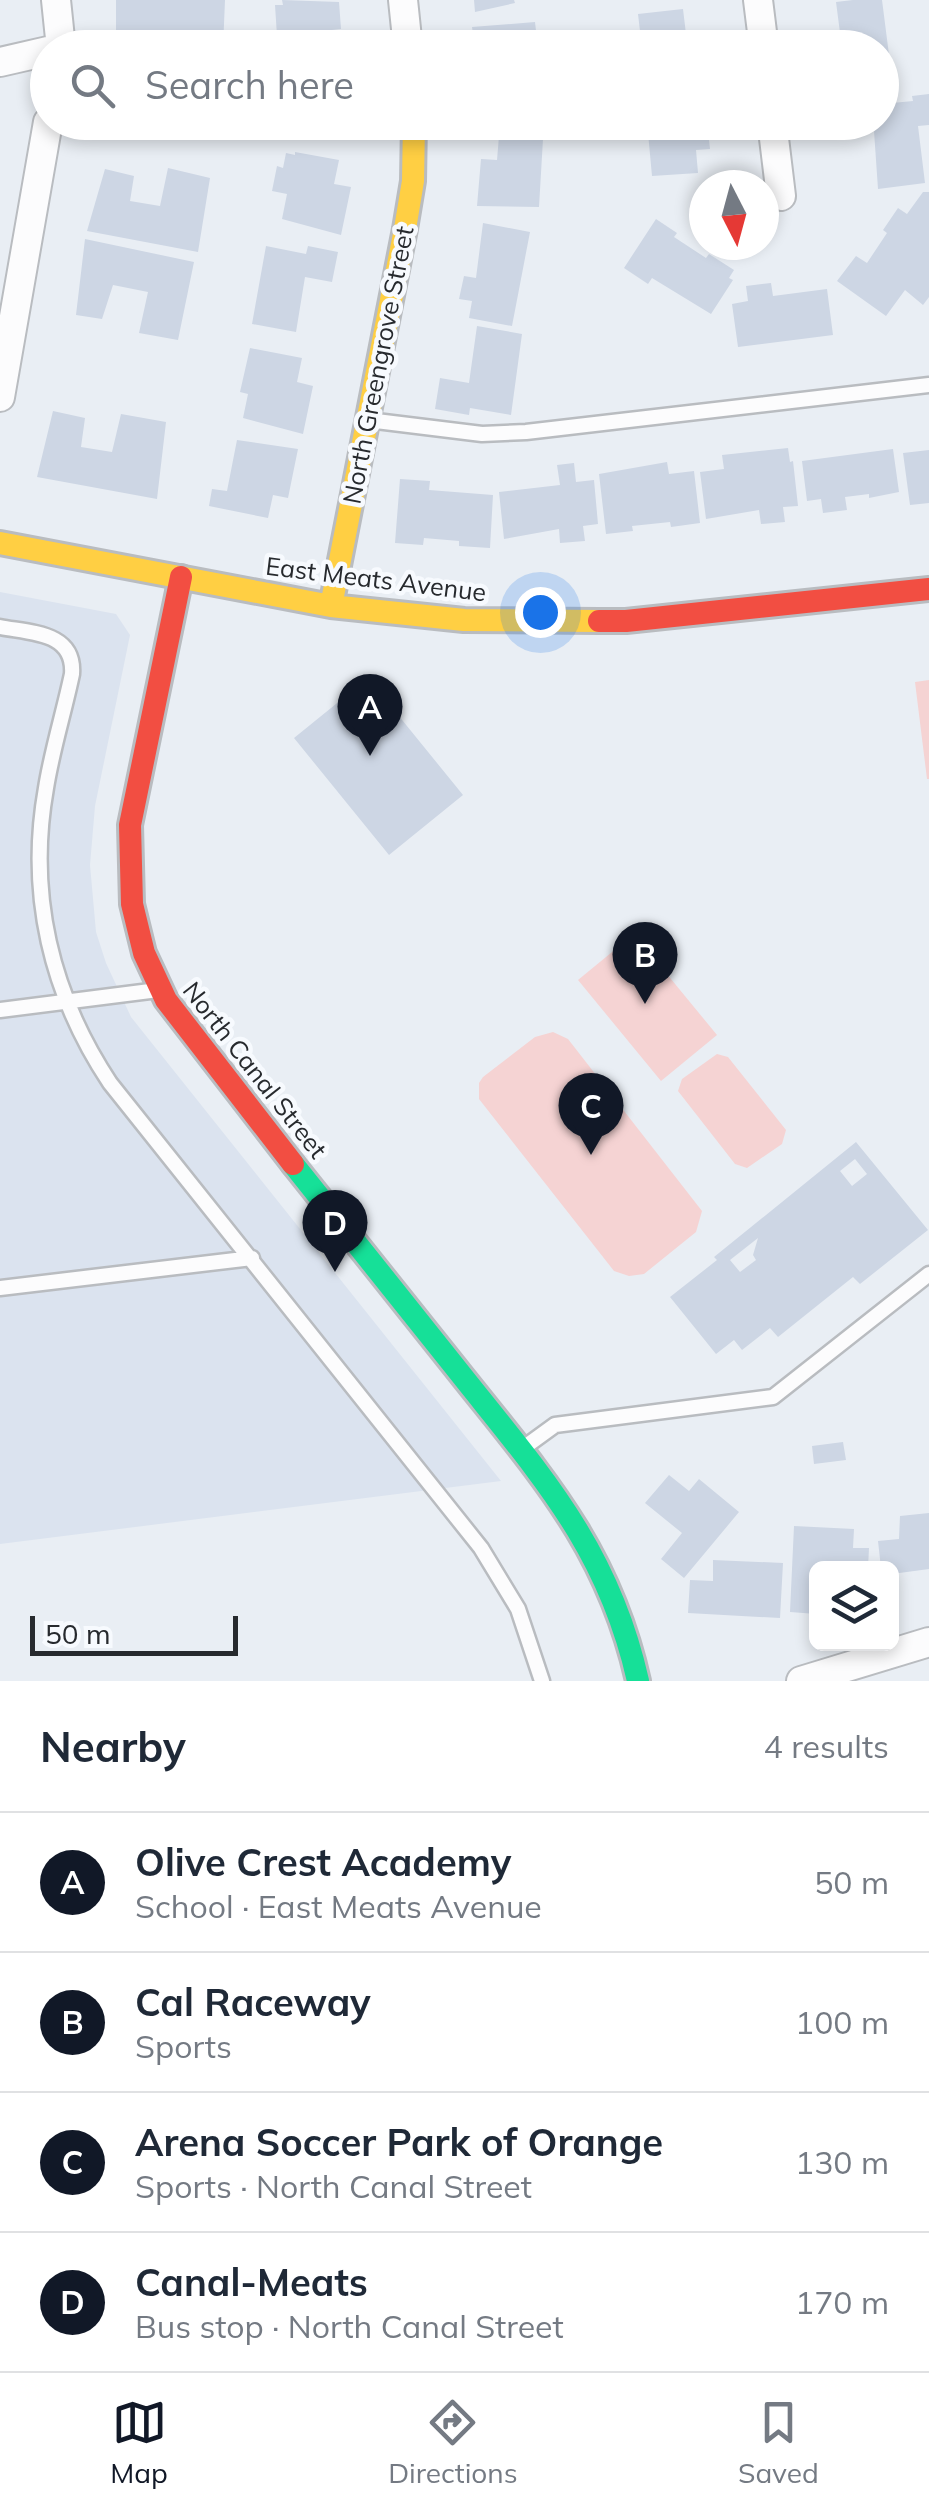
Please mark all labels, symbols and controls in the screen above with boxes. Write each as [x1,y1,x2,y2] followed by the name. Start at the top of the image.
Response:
[30,30,899,140] search box
[65,58,120,113] icon: search
[145,61,354,109] text: Search here
[689,170,779,260] north arrow
[335,223,420,506] street label: North Greengrove Street
[264,550,488,607] street label: East Meats Avenue
[515,587,566,638] your location
[338,674,402,756] pin: A
[612,922,678,1004] pin: B
[177,975,334,1164] street label: North Canal Street
[558,1072,624,1155] pin: C
[302,1190,368,1272] pin: D
[809,1561,899,1651] map controls
[809,1561,899,1651] button: layers
[30,1611,238,1656] scale bar
[45,1616,111,1651] text: 50 m
[40,1720,186,1773] text: Nearby
[764,1726,889,1766] text: 4 results
[135,1838,511,1886] text: Olive Crest Academy
[60,1862,85,1902] text: A
[814,1862,889,1902] text: 50 m
[135,1886,542,1926] text: School · East Meats Avenue
[135,1978,371,2026] text: Cal Raceway
[61,2002,84,2042] text: B
[795,2002,889,2042] text: 100 m
[135,2026,232,2066] text: Sports
[135,2118,663,2166] text: Arena Soccer Park of Orange
[62,2142,83,2182] text: C
[795,2142,889,2182] text: 130 m
[135,2166,532,2206] text: Sports · North Canal Street
[135,2258,368,2306] text: Canal-Meats
[60,2282,85,2322] text: D
[795,2282,889,2322] text: 170 m
[135,2306,564,2346] text: Bus stop · North Canal Street
[110,2395,168,2490] tab: Map
[388,2395,518,2490] tab: Directions
[738,2395,819,2490] tab: Saved

